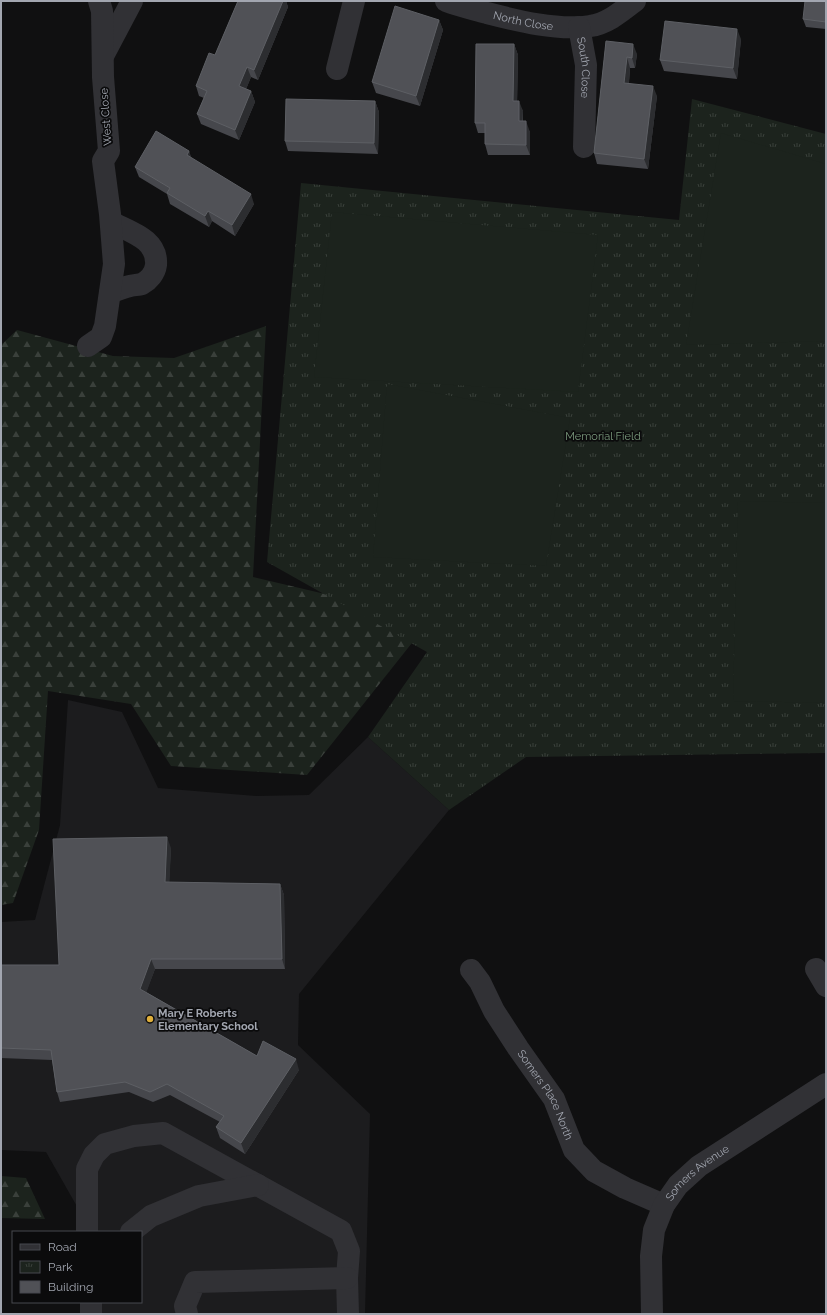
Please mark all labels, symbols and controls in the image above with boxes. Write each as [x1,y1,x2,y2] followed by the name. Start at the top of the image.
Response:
[492,8,554,33] street label: North Close
[574,36,593,99] street label: South Close
[97,87,115,146] street label: West Close
[565,430,641,443] park label: Memorial Field
[158,1007,258,1033] place label: Mary E Roberts Elementary School
[145,1014,155,1024] marker: Mary E Roberts Elementary School
[515,1047,576,1142] street label: Somers Place North
[663,1142,732,1203] street label: Somers Avenue
[12,1231,142,1303] legend
[48,1240,77,1254] text: Road
[48,1260,73,1274] text: Park
[48,1280,94,1294] text: Building

